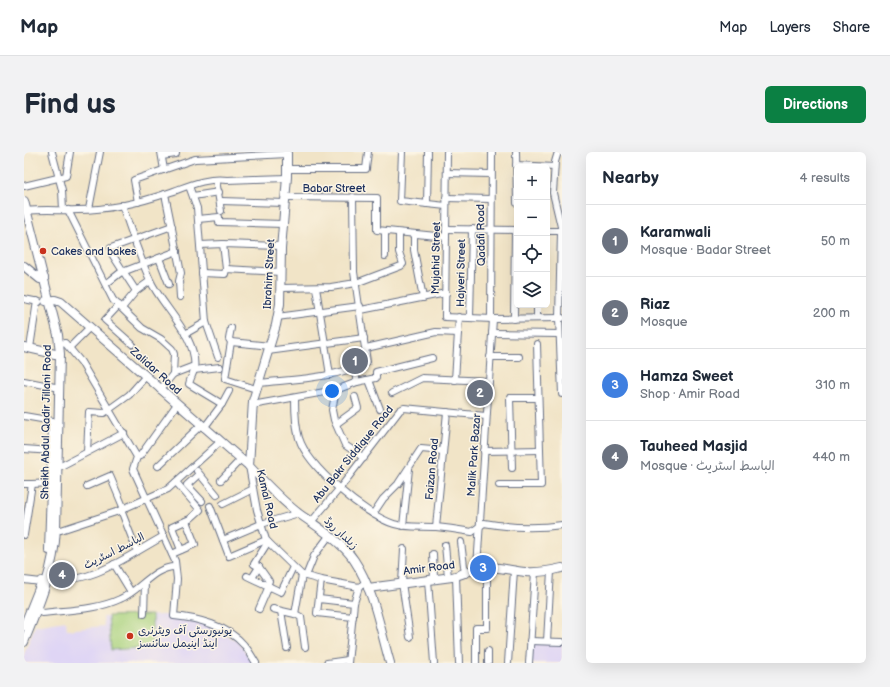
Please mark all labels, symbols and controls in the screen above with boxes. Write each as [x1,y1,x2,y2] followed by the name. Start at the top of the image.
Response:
[20,16,58,39] text: Map
[719,19,747,36] text: Map
[769,19,811,36] text: Layers
[833,19,870,36] text: Share
[765,86,866,123] button: Directions
[24,88,116,121] text: Find us
[514,164,550,308] map controls
[514,164,550,200] button: +
[602,168,659,188] text: Nearby
[800,170,850,186] text: 4 results
[302,182,366,195] street label: Babar Street
[514,200,550,236] button: −
[474,204,488,266] street label: Qadafi Road
[429,221,443,294] street label: Mujahid Street
[640,223,711,242] text: Karamwali
[612,233,618,249] text: 1
[821,233,850,249] text: 50 m
[514,236,550,272] button: locate
[261,238,277,309] street label: Ibrahim Street
[454,238,468,307] street label: Hajveri Street
[640,242,771,258] text: Mosque · Badar Street
[51,245,137,258] place label: Cakes and bakes
[38,246,48,256] marker: Cakes and bakes
[514,272,550,308] button: layers
[640,295,670,314] text: Riaz
[611,305,619,321] text: 2
[813,305,850,321] text: 200 m
[640,314,688,330] text: Mosque
[38,344,54,500] street label: Sheikh Abdul Qadir Jillani Road
[127,344,184,397] street label: Zalidar Road
[342,346,368,376] pin: 1
[640,367,733,386] text: Hamza Sweet
[611,377,619,393] text: 3
[815,377,850,393] text: 310 m
[467,378,493,408] pin: 2
[322,381,342,401] your location
[640,386,740,402] text: Shop · Amir Road
[310,403,396,505] street label: Abu Bakr Siddique Road
[465,412,483,497] street label: Malik Park Bazar
[423,437,441,501] street label: Faizan Road
[640,437,748,456] text: Tauheed Masjid
[611,449,619,465] text: 4
[812,449,850,465] text: 440 m
[640,458,775,474] text: Mosque · الباسط اسٹریٹ
[254,468,280,530] street label: Kamal Road
[321,514,361,552] street label: زیلدار روڈ
[81,530,147,573] street label: الباسط اسٹریٹ
[470,553,496,583] pin: 3
[402,558,456,578] street label: Amir Road
[49,560,75,590] pin: 4
[137,624,232,650] place label: یونیورسٹی آف ویٹرنری اینڈ اینیمل سائنسز
[125,631,135,641] marker: یونیورسٹی آف ویٹرنری اینڈ اینیمل سائنسز

